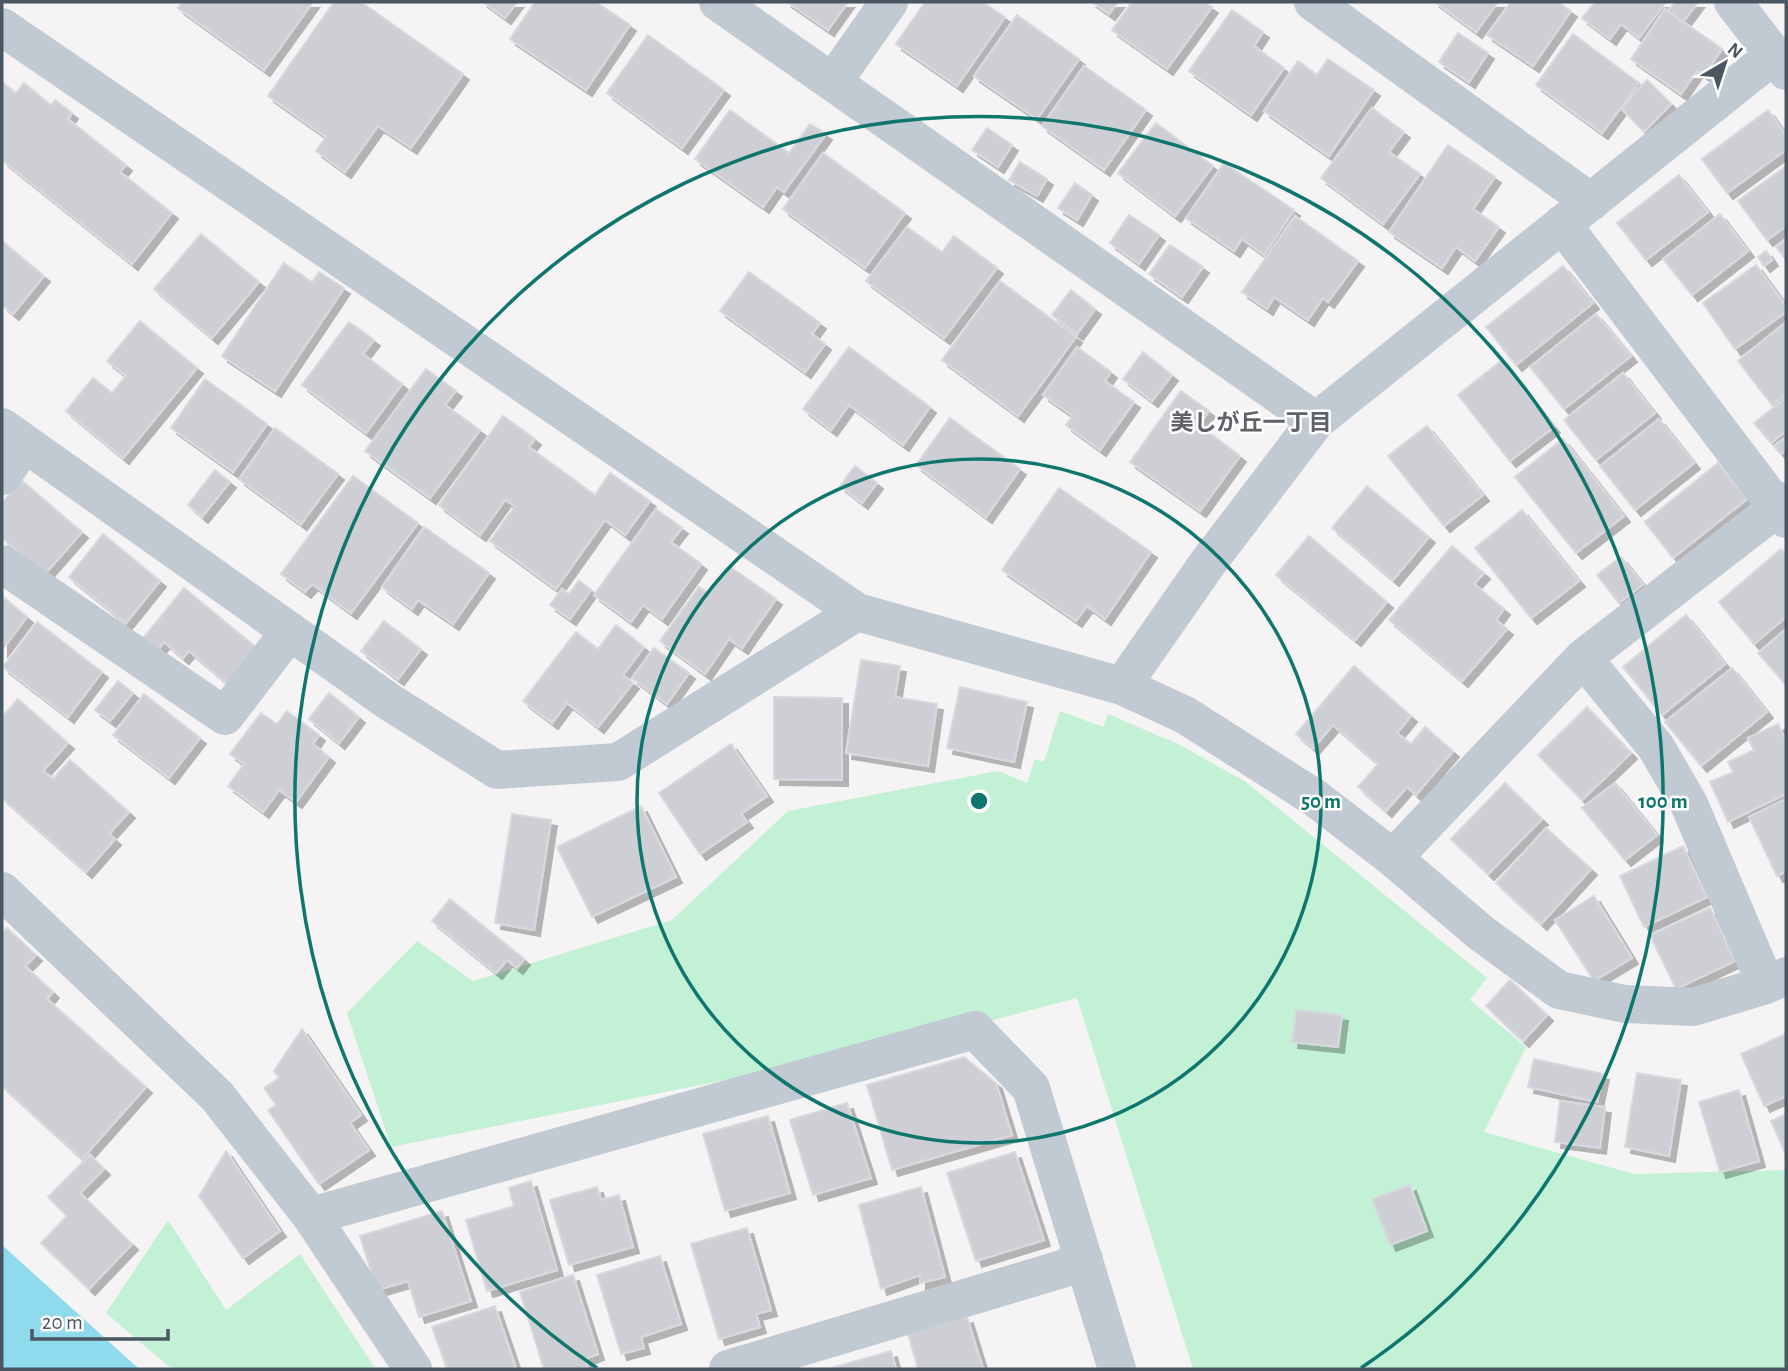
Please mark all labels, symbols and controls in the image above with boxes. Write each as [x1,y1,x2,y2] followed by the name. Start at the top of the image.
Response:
[1690,28,1760,98] north arrow
[1724,39,1746,62] text: N
[1171,410,1332,435] district label: 美しが丘一丁目
[967,789,991,813] centre of rings
[1301,791,1341,812] text: 50 m
[1638,791,1688,812] text: 100 m
[32,1298,168,1342] scale bar
[42,1312,83,1333] text: 20 m

